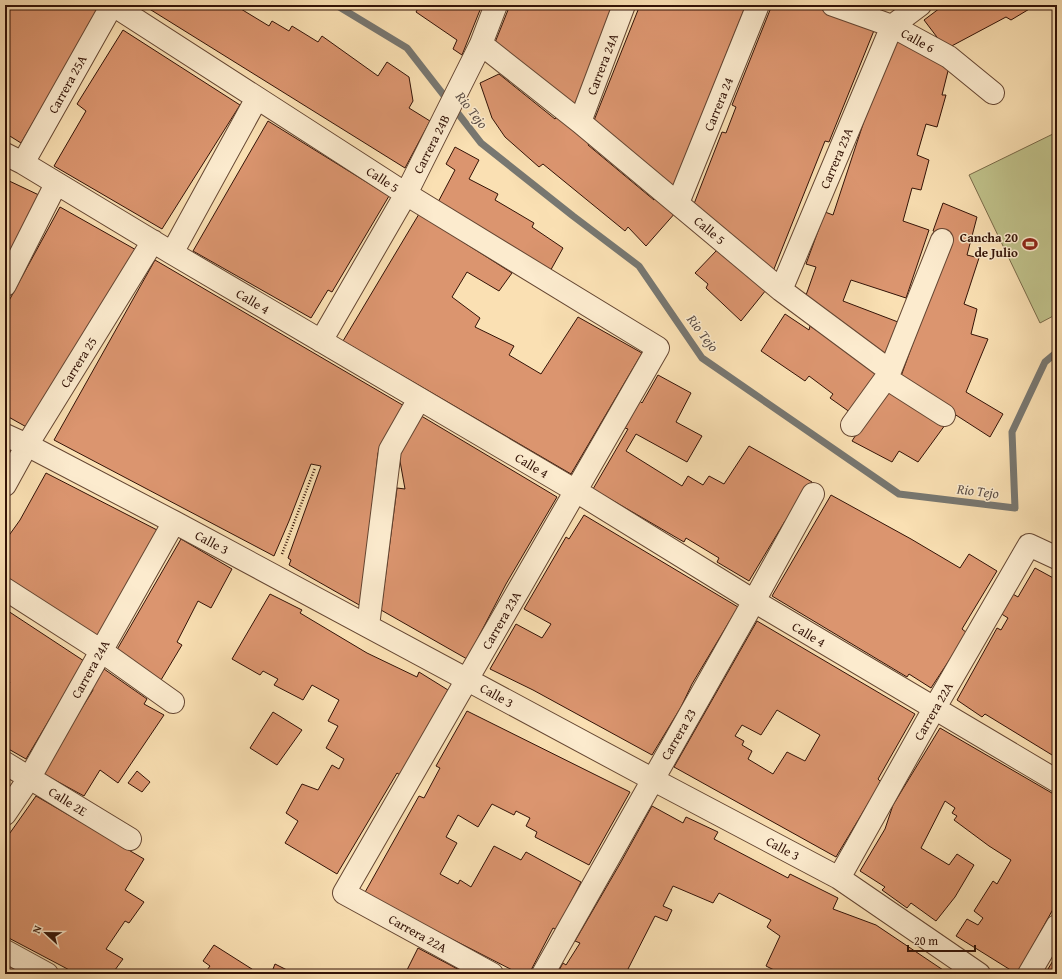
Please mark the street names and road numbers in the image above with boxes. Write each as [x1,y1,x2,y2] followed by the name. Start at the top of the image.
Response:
[898,23,938,57] street label: Calle 6
[582,31,623,98] street label: Carrera 24A
[44,51,91,117] street label: Carrera 25A
[699,74,738,134] street label: Carrera 24
[408,111,454,177] street label: Carrera 24B
[815,125,858,192] street label: Carrera 23A
[363,162,403,197] street label: Calle 5
[690,212,729,249] street label: Calle 5
[233,284,273,319] street label: Calle 4
[55,333,101,391] street label: Carrera 25
[512,448,552,483] street label: Calle 4
[192,526,232,559] street label: Calle 3
[477,587,526,653] street label: Carrera 23A
[789,617,829,652] street label: Calle 4
[67,636,114,702] street label: Carrera 24A
[477,678,517,712] street label: Calle 3
[909,678,958,744] street label: Carrera 22A
[656,705,701,764] street label: Carrera 23
[45,782,91,821] street label: Calle 2E
[763,832,803,865] street label: Calle 3
[385,910,451,957] street label: Carrera 22A

